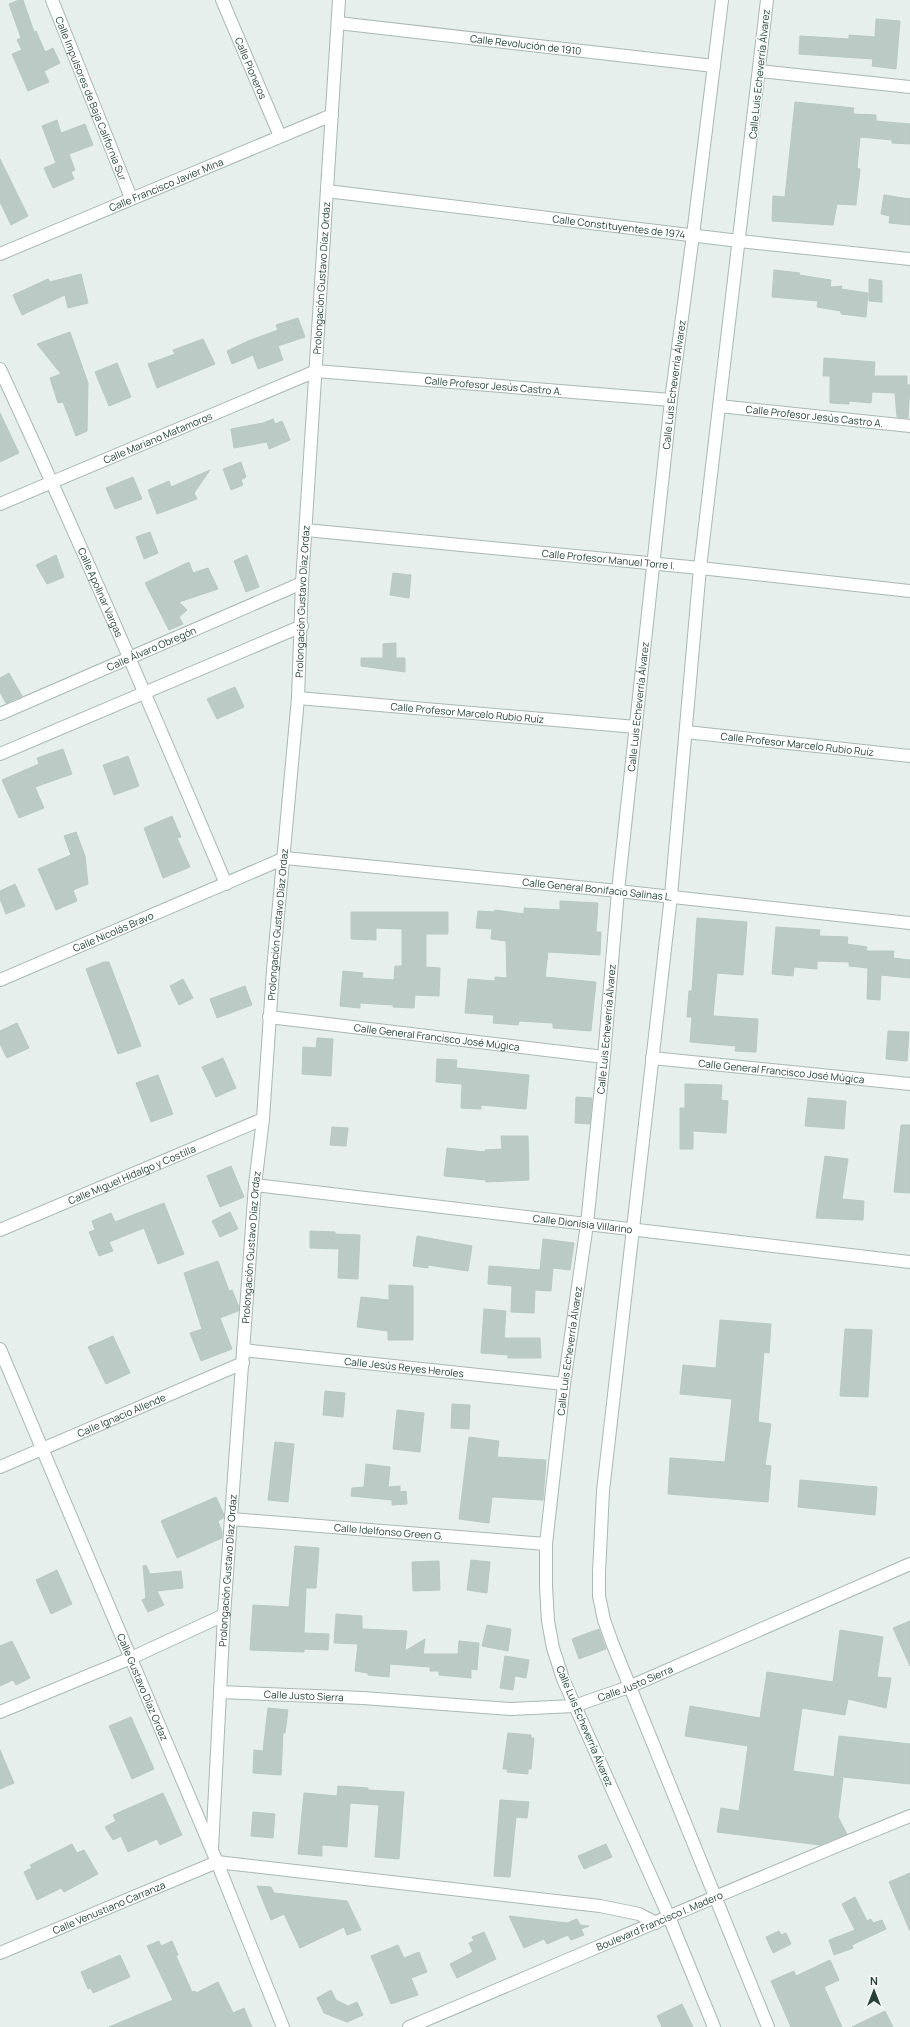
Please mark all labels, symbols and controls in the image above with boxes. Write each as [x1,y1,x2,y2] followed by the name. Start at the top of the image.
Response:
[745,9,773,139] street label: Calle Luis Echeverría Álvarez
[52,14,130,183] street label: Calle Impulsores de Baja California Sur
[469,31,582,58] street label: Calle Revolución de 1910
[232,35,270,101] street label: Calle Pioneros
[107,154,225,215] street label: Calle Francisco Javier Mina
[310,201,333,355] street label: Prolongación Gustavo Díaz Ordaz
[552,211,686,241] street label: Calle Constituyentes de 1974
[659,319,689,450] street label: Calle Luis Echeverría Álvarez
[424,373,563,398] street label: Calle Profesor Jesús Castro A.
[745,402,884,430] street label: Calle Profesor Jesús Castro A.
[101,408,214,467] street label: Calle Mariano Matamoros
[292,525,313,678] street label: Prolongación Gustavo Díaz Ordaz
[75,545,127,639] street label: Calle Apolinar Vargas
[541,546,676,573] street label: Calle Profesor Manuel Torre I.
[105,623,198,674] street label: Calle Álvaro Obregón
[624,641,652,772] street label: Calle Luis Echeverría Álvarez
[390,699,545,726] street label: Calle Profesor Marcelo Rubio Ruíz
[720,729,875,759] street label: Calle Profesor Marcelo Rubio Ruíz
[264,848,291,1001] street label: Prolongación Gustavo Díaz Ordaz
[522,875,673,904] street label: Calle General Bonifacio Salinas L.
[70,908,156,955] street label: Calle Nicolás Bravo
[593,964,619,1095] street label: Calle Luis Echeverría Álvarez
[353,1020,520,1054] street label: Calle General Francisco José Múgica
[698,1056,865,1086] street label: Calle General Francisco José Múgica
[66,1141,198,1208] street label: Calle Miguel Hidalgo y Costilla
[238,1170,264,1324] street label: Prolongación Gustavo Díaz Ordaz
[532,1211,633,1236] street label: Calle Dionisia Villarino
[554,1285,585,1416] street label: Calle Luis Echeverría Álvarez
[344,1354,465,1380] street label: Calle Jesús Reyes Heroles
[75,1390,168,1440] street label: Calle Ignacio Allende
[215,1494,240,1647] street label: Prolongación Gustavo Díaz Ordaz
[333,1520,444,1543] street label: Calle Idelfonso Green G.
[114,1631,172,1743] street label: Calle Gustavo Díaz Ordaz
[596,1662,675,1704] street label: Calle Justo Sierra
[553,1663,617,1789] street label: Calle Luis Echeverría Álvarez
[264,1687,344,1704] street label: Calle Justo Sierra
[50,1877,167,1937] street label: Calle Venustiano Carranza
[594,1888,725,1954] street label: Boulevard Francisco I. Madero
[854,1971,894,2011] north arrow
[870,1973,878,1988] text: N

